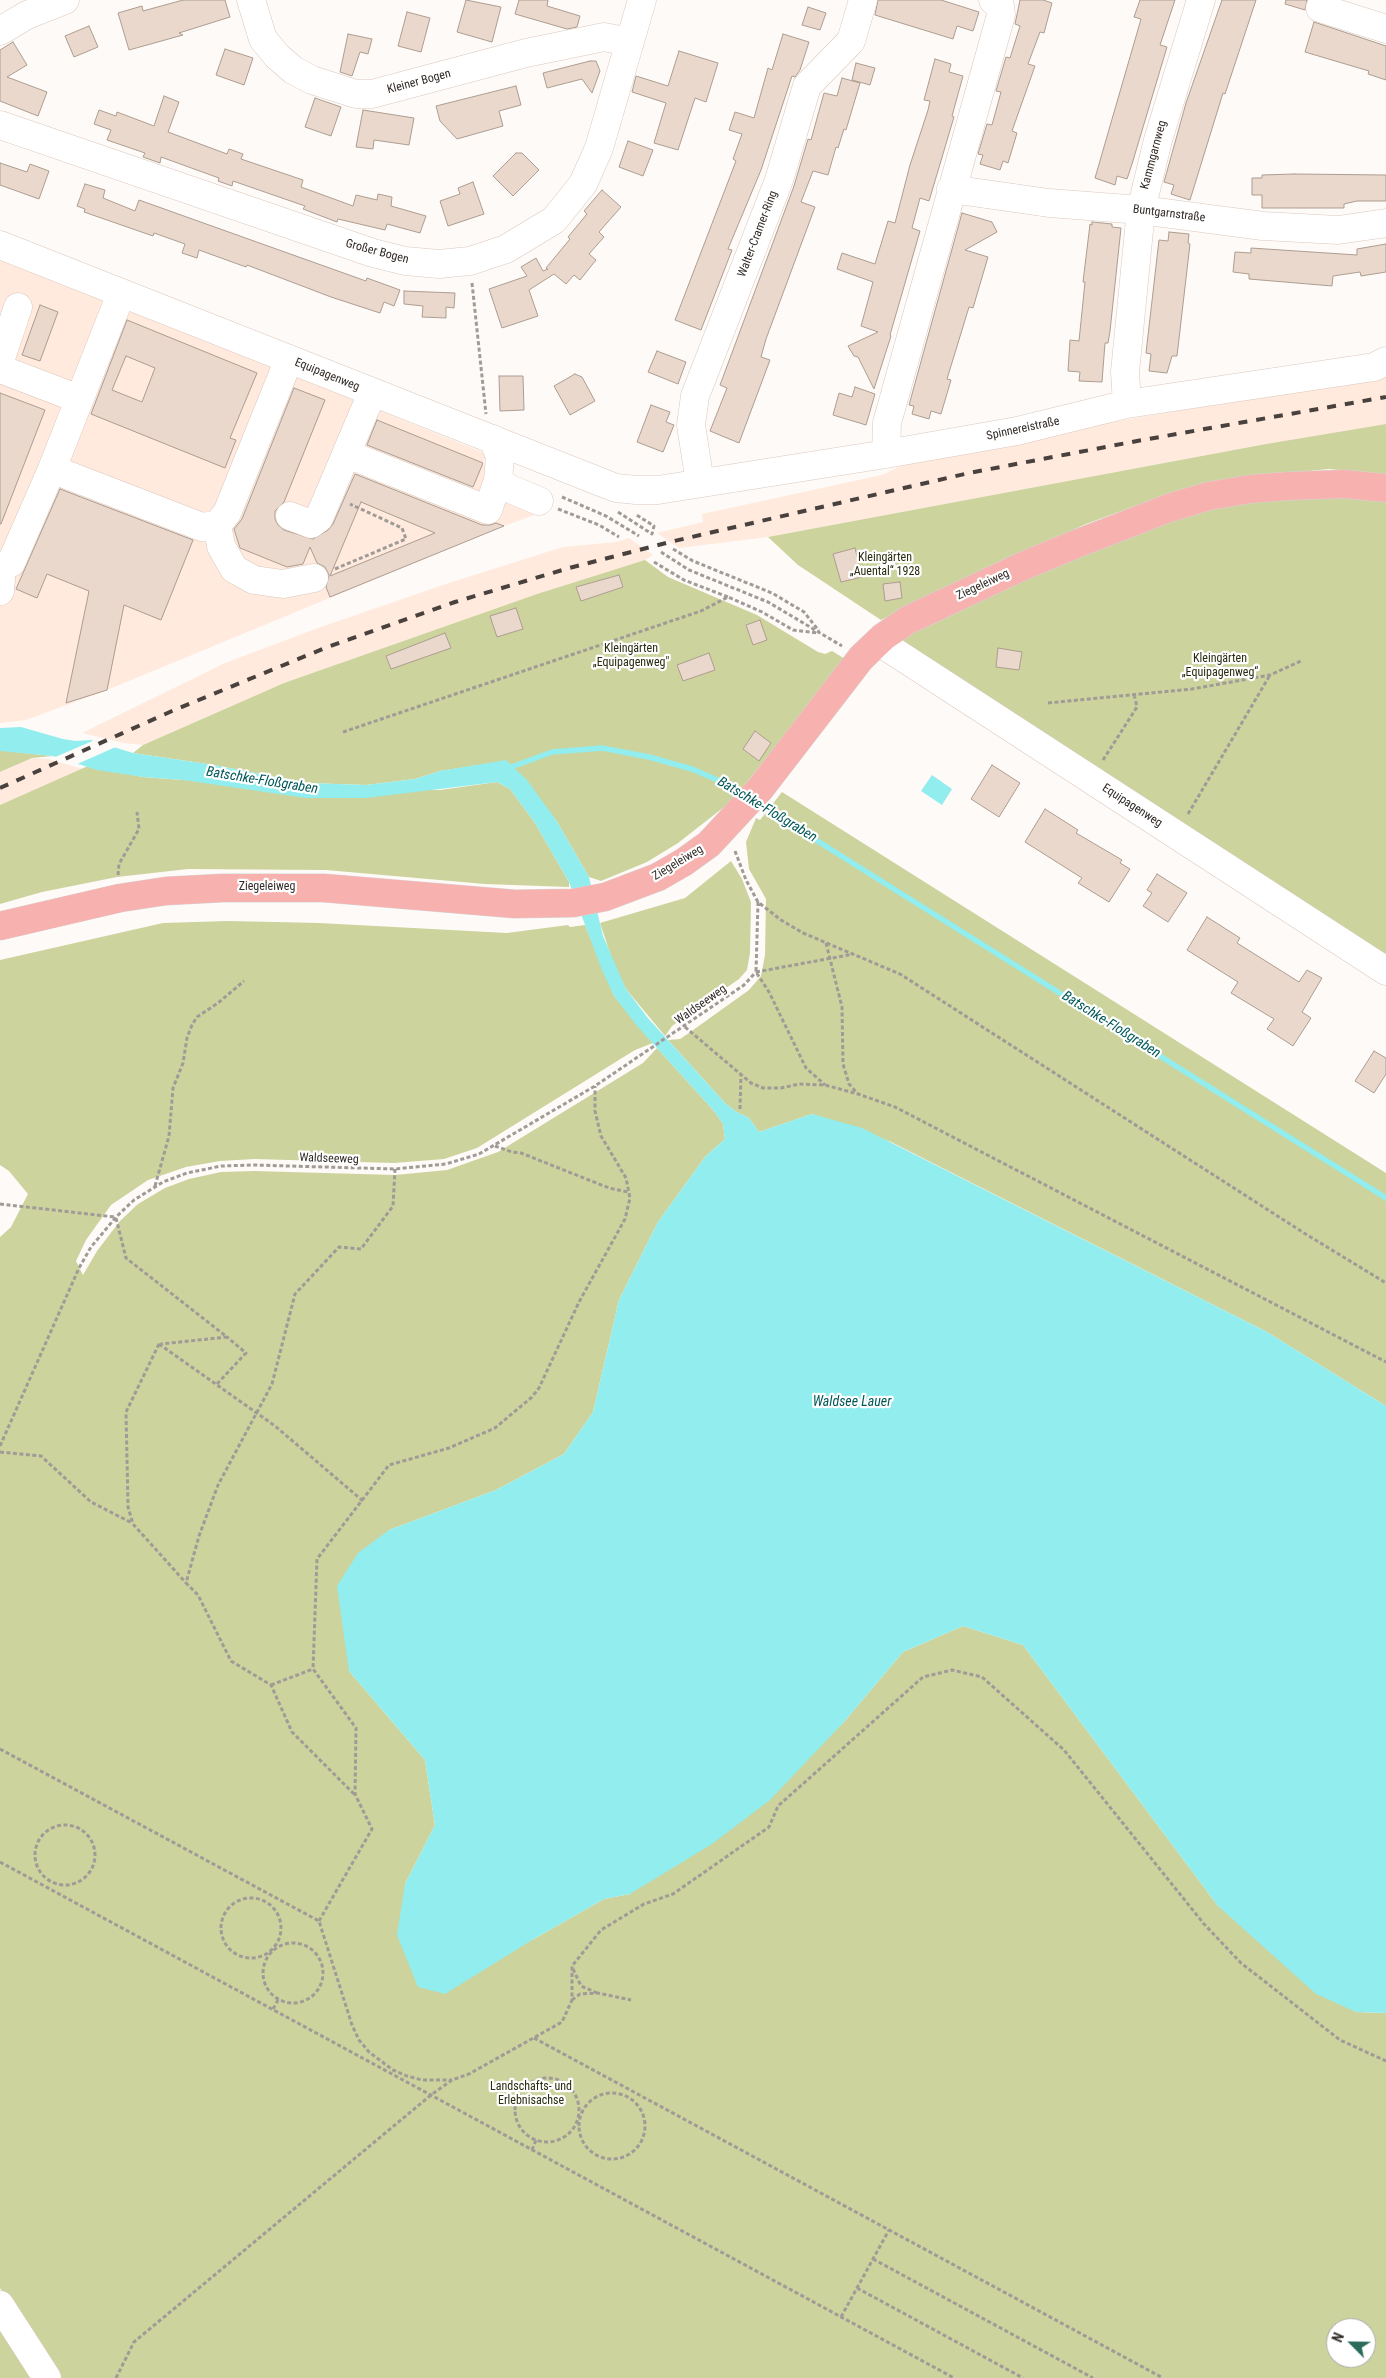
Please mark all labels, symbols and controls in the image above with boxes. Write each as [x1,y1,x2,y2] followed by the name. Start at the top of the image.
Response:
[386,67,452,97] street label: Kleiner Bogen
[1138,119,1170,191] street label: Kammgarnweg
[735,189,781,279] street label: Walter-Cramer-Ring
[1132,202,1206,226] street label: Buntgarnstraße
[344,237,410,267] street label: Großer Bogen
[292,355,362,395] street label: Equipagenweg
[985,414,1061,444] street label: Spinnereistraße
[850,551,920,579] park label: Kleingärten „Auental“ 1928
[954,566,1012,604] street label: Ziegeleiweg
[593,642,669,670] park label: Kleingärten „Equipagenweg"
[1182,652,1258,680] park label: Kleingärten „Equipagenweg“
[205,764,319,798] water label: Batschke‐Floßgraben
[714,774,820,846] water label: Batschke‐Floßgraben
[1099,781,1165,831] street label: Equipagenweg
[650,842,706,884] street label: Ziegeleiweg
[239,880,295,894] street label: Ziegeleiweg
[673,982,729,1028] street label: Waldseeweg
[1059,988,1163,1062] water label: Batschke‐Floßgraben
[299,1151,359,1167] street label: Waldseeweg
[813,1394,891,1410] water label: Waldsee Lauer
[490,2080,572,2108] park label: Landschafts- und Erlebnisachse
[1326,2318,1376,2368] north arrow
[1329,2330,1347,2345] text: N

